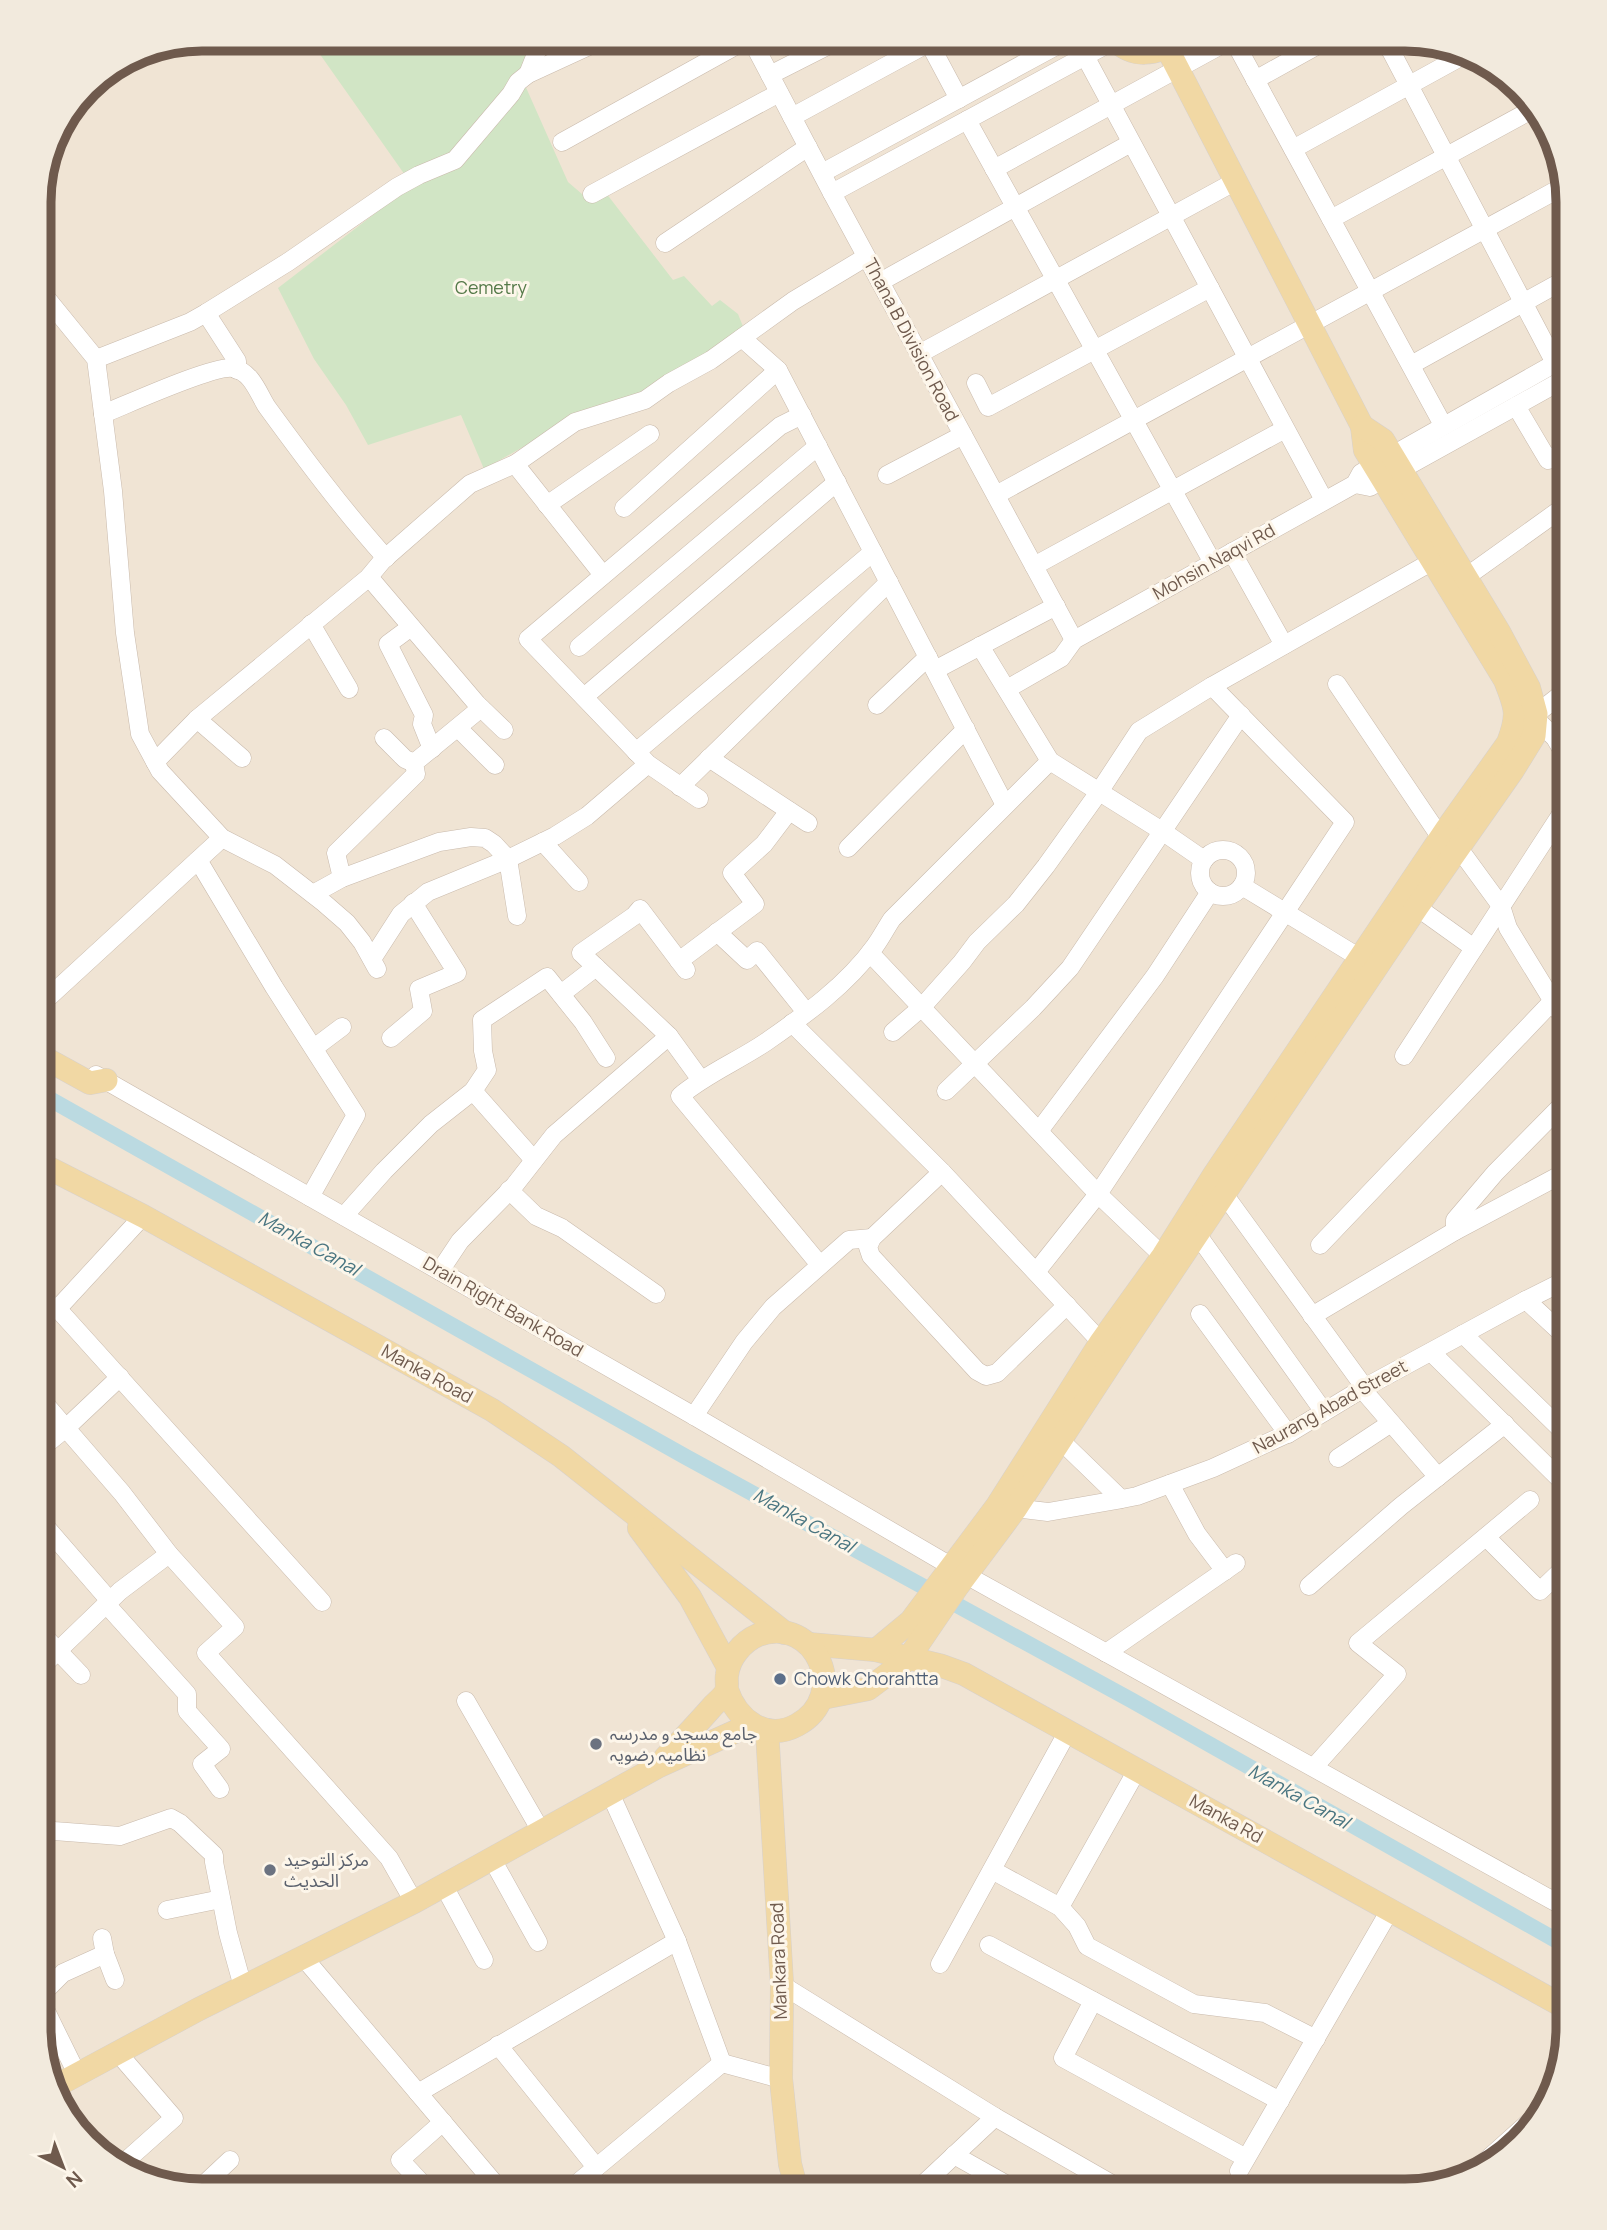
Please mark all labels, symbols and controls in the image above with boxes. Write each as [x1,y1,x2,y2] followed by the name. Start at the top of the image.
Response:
[859,254,965,425] street label: Thana B Division Road
[455,275,527,299] park label: Cemetry
[1148,518,1279,605] street label: Mohsin Naqvi Rd
[254,1204,367,1283] water label: Manka Canal
[419,1250,588,1362] street label: Drain Right Bank Road
[377,1338,477,1408] street label: Manka Road
[1248,1354,1411,1459] street label: Naurang Abad Street
[749,1481,862,1560] water label: Manka Canal
[794,1666,939,1690] place label: Chowk Chorahtta
[772,1671,788,1687] marker: Chowk Chorahtta
[610,1721,757,1766] place label: جامع مسجد و مدرسہ نظامیہ رضویہ
[588,1736,604,1752] marker: جامع مسجد و مدرسہ نظامیہ رضویہ
[1244,1757,1357,1836] water label: Manka Canal
[1186,1788,1267,1848] street label: Manka Rd
[284,1847,369,1892] place label: مرکز التوحید الحدیث
[262,1862,278,1878] marker: مرکز التوحید الحدیث
[764,1902,792,2020] street label: Mankara Road
[28,2132,98,2202] north arrow
[61,2165,88,2194] text: N

